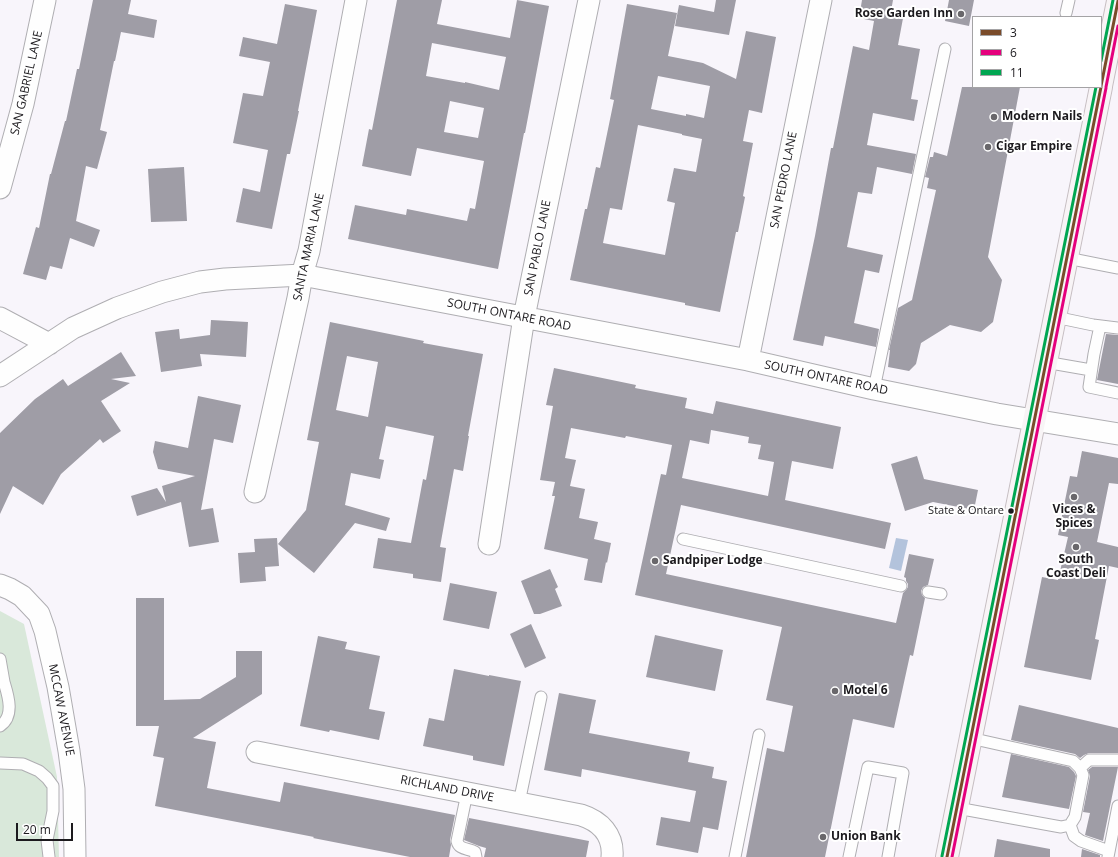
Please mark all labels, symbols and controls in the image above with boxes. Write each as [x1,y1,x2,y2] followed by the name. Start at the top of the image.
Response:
[855,7,953,21] place label: Rose Garden Inn
[956,9,966,19] marker: Rose Garden Inn
[972,16,1102,88] legend
[1010,24,1017,41] text: 3
[8,29,46,137] street label: SAN GABRIEL LANE
[1010,44,1017,61] text: 6
[1010,64,1024,81] text: 11
[1002,110,1082,124] place label: Modern Nails
[989,112,999,122] marker: Modern Nails
[768,130,800,230] street label: SAN PEDRO LANE
[996,140,1072,154] place label: Cigar Empire
[983,142,993,152] marker: Cigar Empire
[291,192,327,302] street label: SANTA MARIA LANE
[522,199,554,297] street label: SAN PABLO LANE
[446,296,572,334] street label: SOUTH ONTARE ROAD
[763,358,889,398] street label: SOUTH ONTARE ROAD
[1069,492,1079,502] marker: Vices & Spices
[1053,503,1095,531] place label: Vices & Spices
[928,504,1004,518] place label: State & Ontare
[1006,506,1016,516] marker: State & Ontare
[1071,542,1081,552] marker: South Coast Deli
[1046,553,1106,581] place label: South Coast Deli
[663,554,763,568] place label: Sandpiper Lodge
[650,556,660,566] marker: Sandpiper Lodge
[45,663,77,757] street label: MCCAW AVENUE
[843,684,888,698] place label: Motel 6
[830,686,840,696] marker: Motel 6
[399,773,495,805] street label: RICHLAND DRIVE
[18,815,75,841] scale bar
[23,821,51,838] text: 20 m
[831,830,901,844] place label: Union Bank
[818,832,828,842] marker: Union Bank

